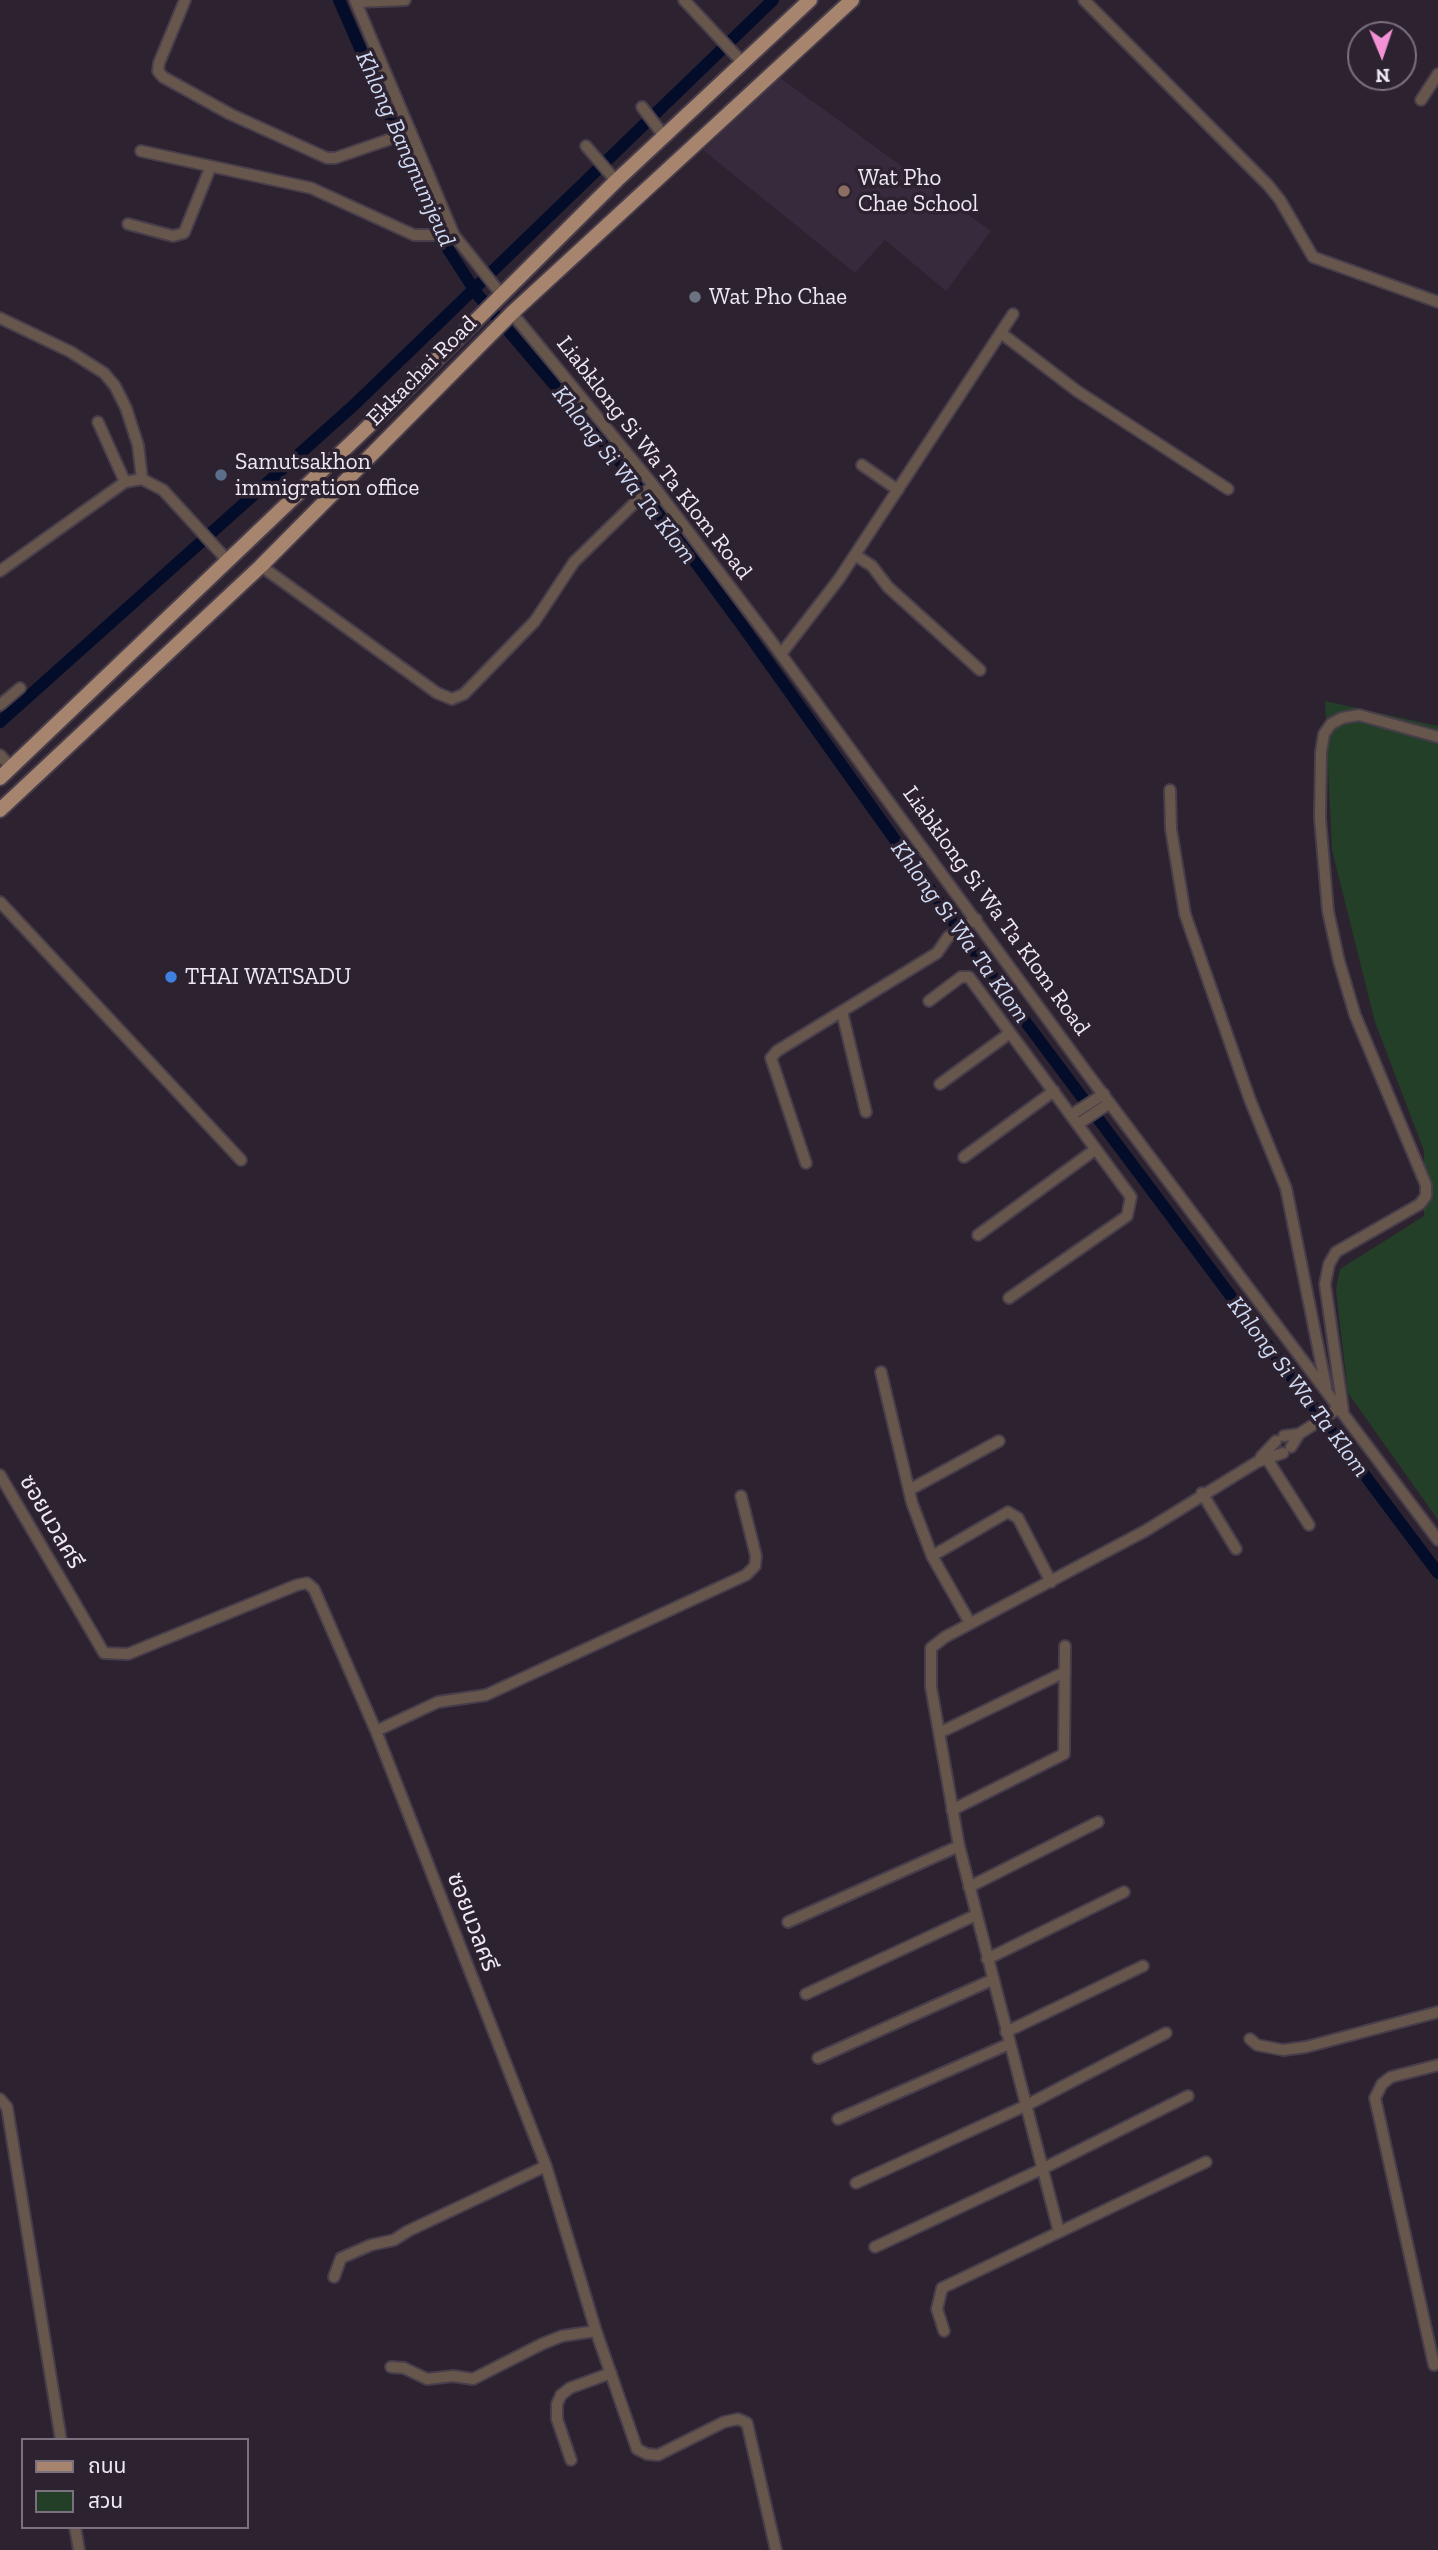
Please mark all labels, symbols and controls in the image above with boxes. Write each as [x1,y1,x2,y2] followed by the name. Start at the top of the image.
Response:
[1347,21,1417,91] north arrow
[349,47,461,251] water label: Khlong Bangnumjeud
[1375,64,1390,87] text: N
[858,164,978,218] place label: Wat Pho Chae School
[836,183,852,199] marker: Wat Pho Chae School
[709,283,847,311] place label: Wat Pho Chae
[687,289,703,305] marker: Wat Pho Chae
[361,310,483,432] street label: Ekkachai Road
[550,331,758,585] street label: Liabklong Si Wa Ta Klom Road
[545,380,703,570] water label: Khlong Si Wa Ta Klom
[235,448,419,502] place label: Samutsakhon immigration office
[213,467,229,483] marker: Samutsakhon immigration office
[896,781,1096,1041] street label: Liabklong Si Wa Ta Klom Road
[884,835,1036,1029] water label: Khlong Si Wa Ta Klom
[185,963,351,991] place label: THAI WATSADU
[163,969,179,985] marker: THAI WATSADU
[1221,1291,1375,1483] water label: Khlong Si Wa Ta Klom
[13,1470,89,1574] street label: ซอยนวลศรี
[441,1869,503,1975] street label: ซอยนวลศรี
[21,2438,248,2529] legend
[88,2453,126,2478] text: ถนน
[88,2488,123,2513] text: สวน

